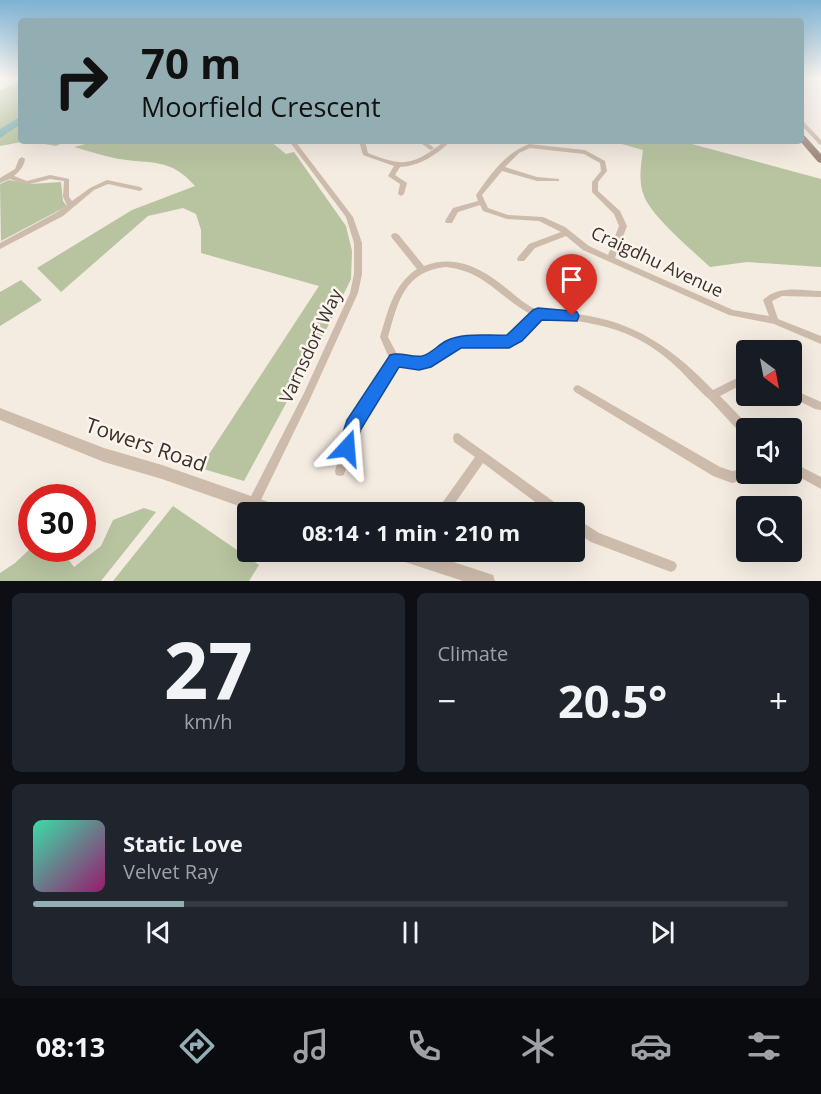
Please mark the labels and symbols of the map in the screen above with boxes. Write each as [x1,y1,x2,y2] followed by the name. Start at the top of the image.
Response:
[587,220,728,302] street label: Craigdhu Avenue
[546,254,597,316] pin
[273,284,347,407] street label: Varnsdorf Way
[736,340,802,406] north arrow
[82,410,211,478] street label: Towers Road
[315,416,379,480] position arrow
[18,484,96,562] speed limit sign: 30

